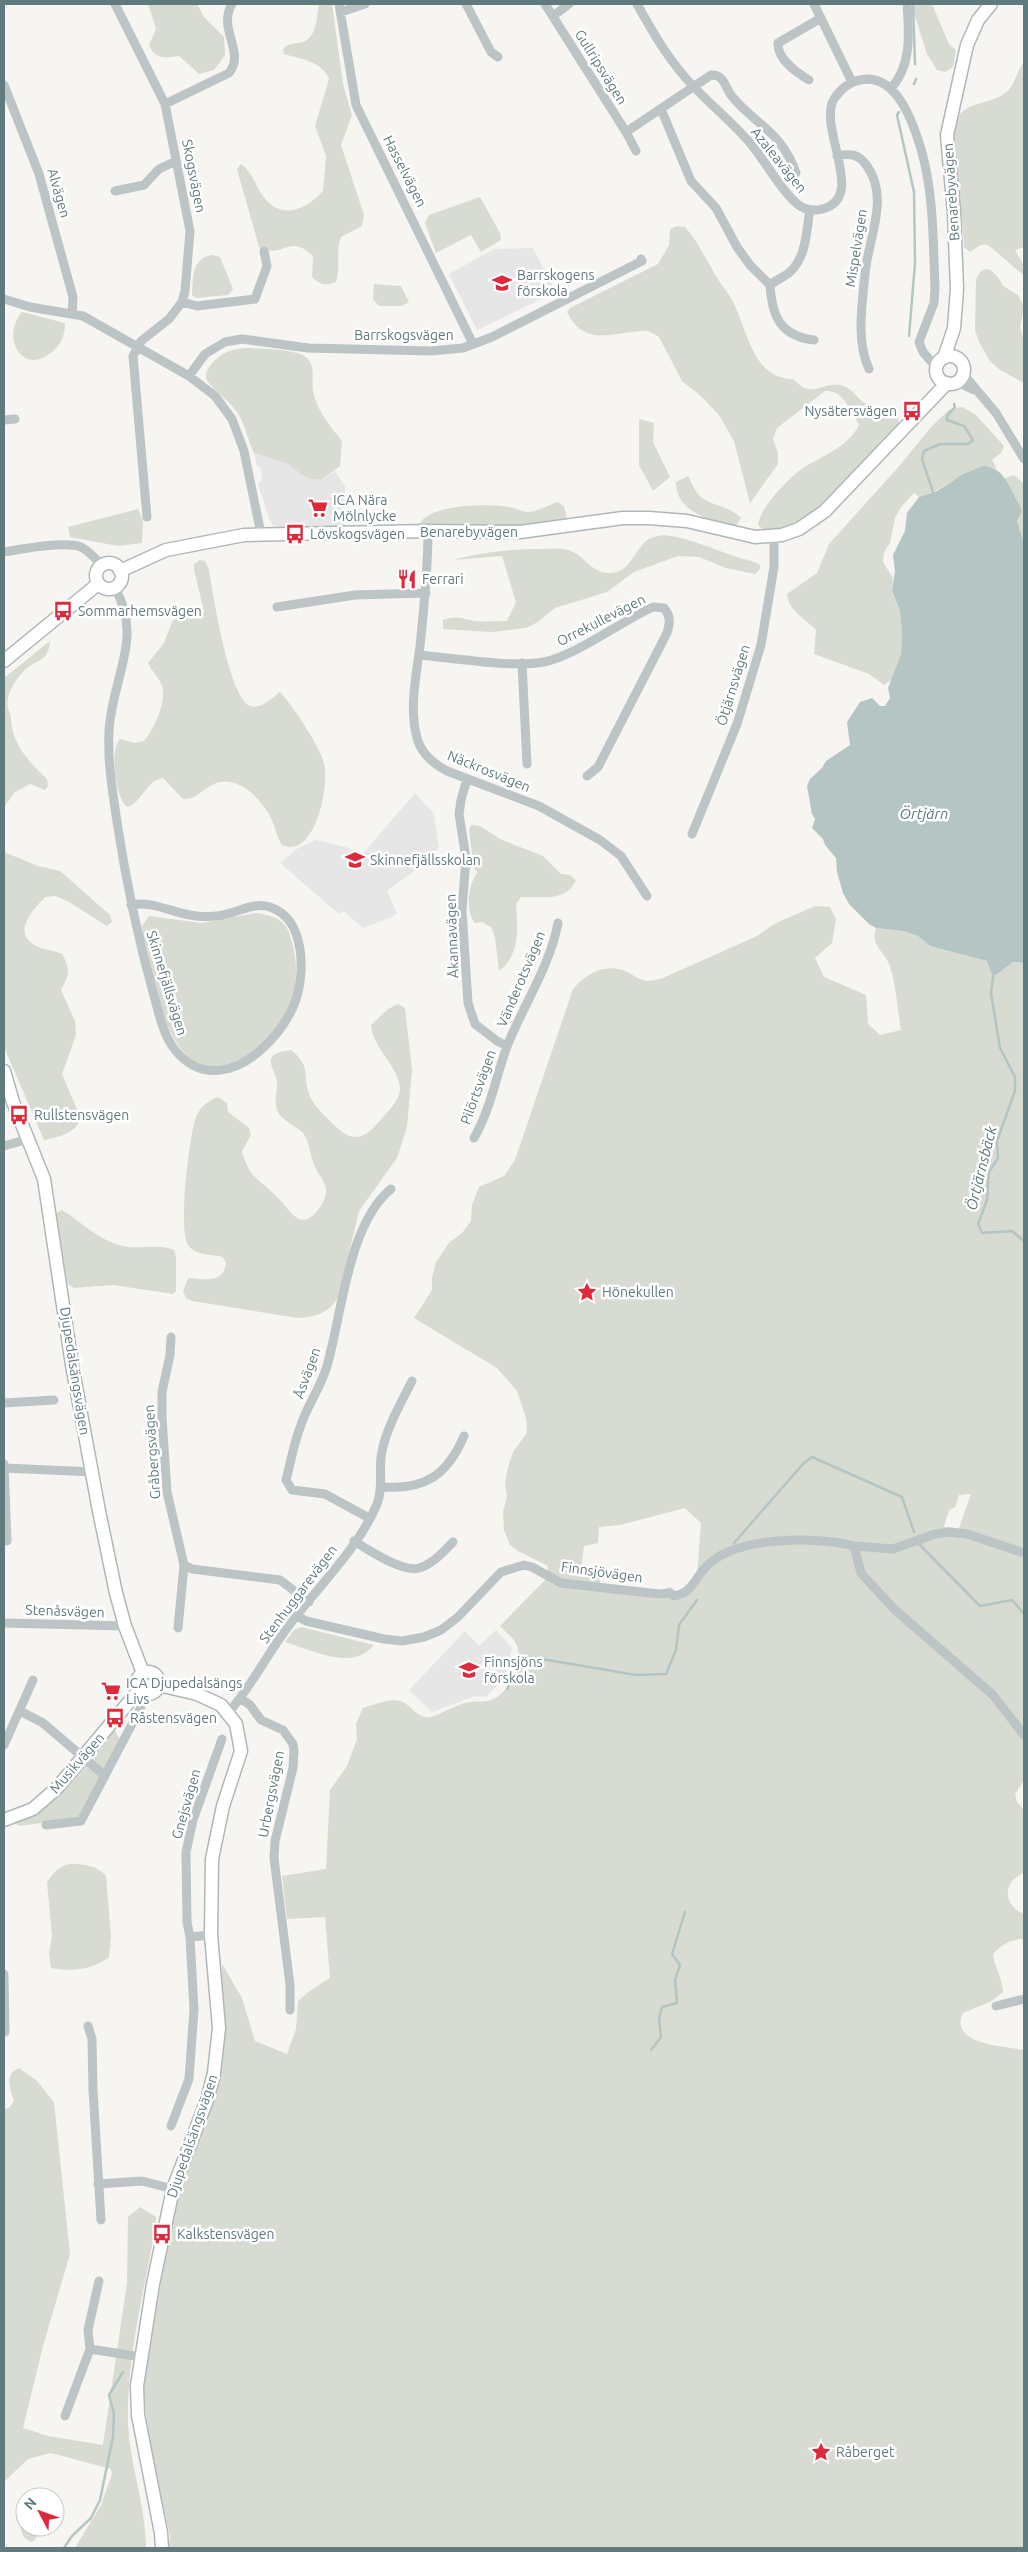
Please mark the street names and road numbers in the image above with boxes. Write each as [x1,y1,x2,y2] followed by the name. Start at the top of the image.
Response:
[572,27,630,107] street label: Gullripsvägen
[748,124,810,196] street label: Azaleavägen
[380,132,430,210] street label: Hasselvägen
[179,138,209,214] street label: Skogsvägen
[940,143,962,241] street label: Benarebyvägen
[44,167,74,219] street label: Alvägen
[842,208,870,288] street label: Mispelvägen
[354,327,454,343] street label: Barrskogsvägen
[420,524,518,540] street label: Benarebyvägen
[554,591,648,649] street label: Orrekullevägen
[712,642,753,728] street label: Ötjärnsvägen
[445,747,533,795] street label: Näckrosvägen
[443,894,461,978] street label: Åkannavägen
[143,929,191,1037] street label: Skinnefjällsvägen
[494,929,548,1029] street label: Vänderotsvägen
[457,1047,499,1127] street label: Pilörtsvägen
[57,1306,93,1436] street label: Djupedalsängsvägen
[290,1345,324,1401] street label: Åsvägen
[141,1404,163,1500] street label: Gråbergsvägen
[256,1542,340,1646] street label: Stenhuggarevägen
[560,1558,644,1586] street label: Finnsjövägen
[25,1602,105,1620] street label: Stenåsvägen
[47,1730,107,1796] street label: Musikvägen
[255,1749,287,1839] street label: Urbergsvägen
[168,1767,204,1841] street label: Gnejsvägen
[163,2072,221,2200] street label: Djupedalsängsvägen

